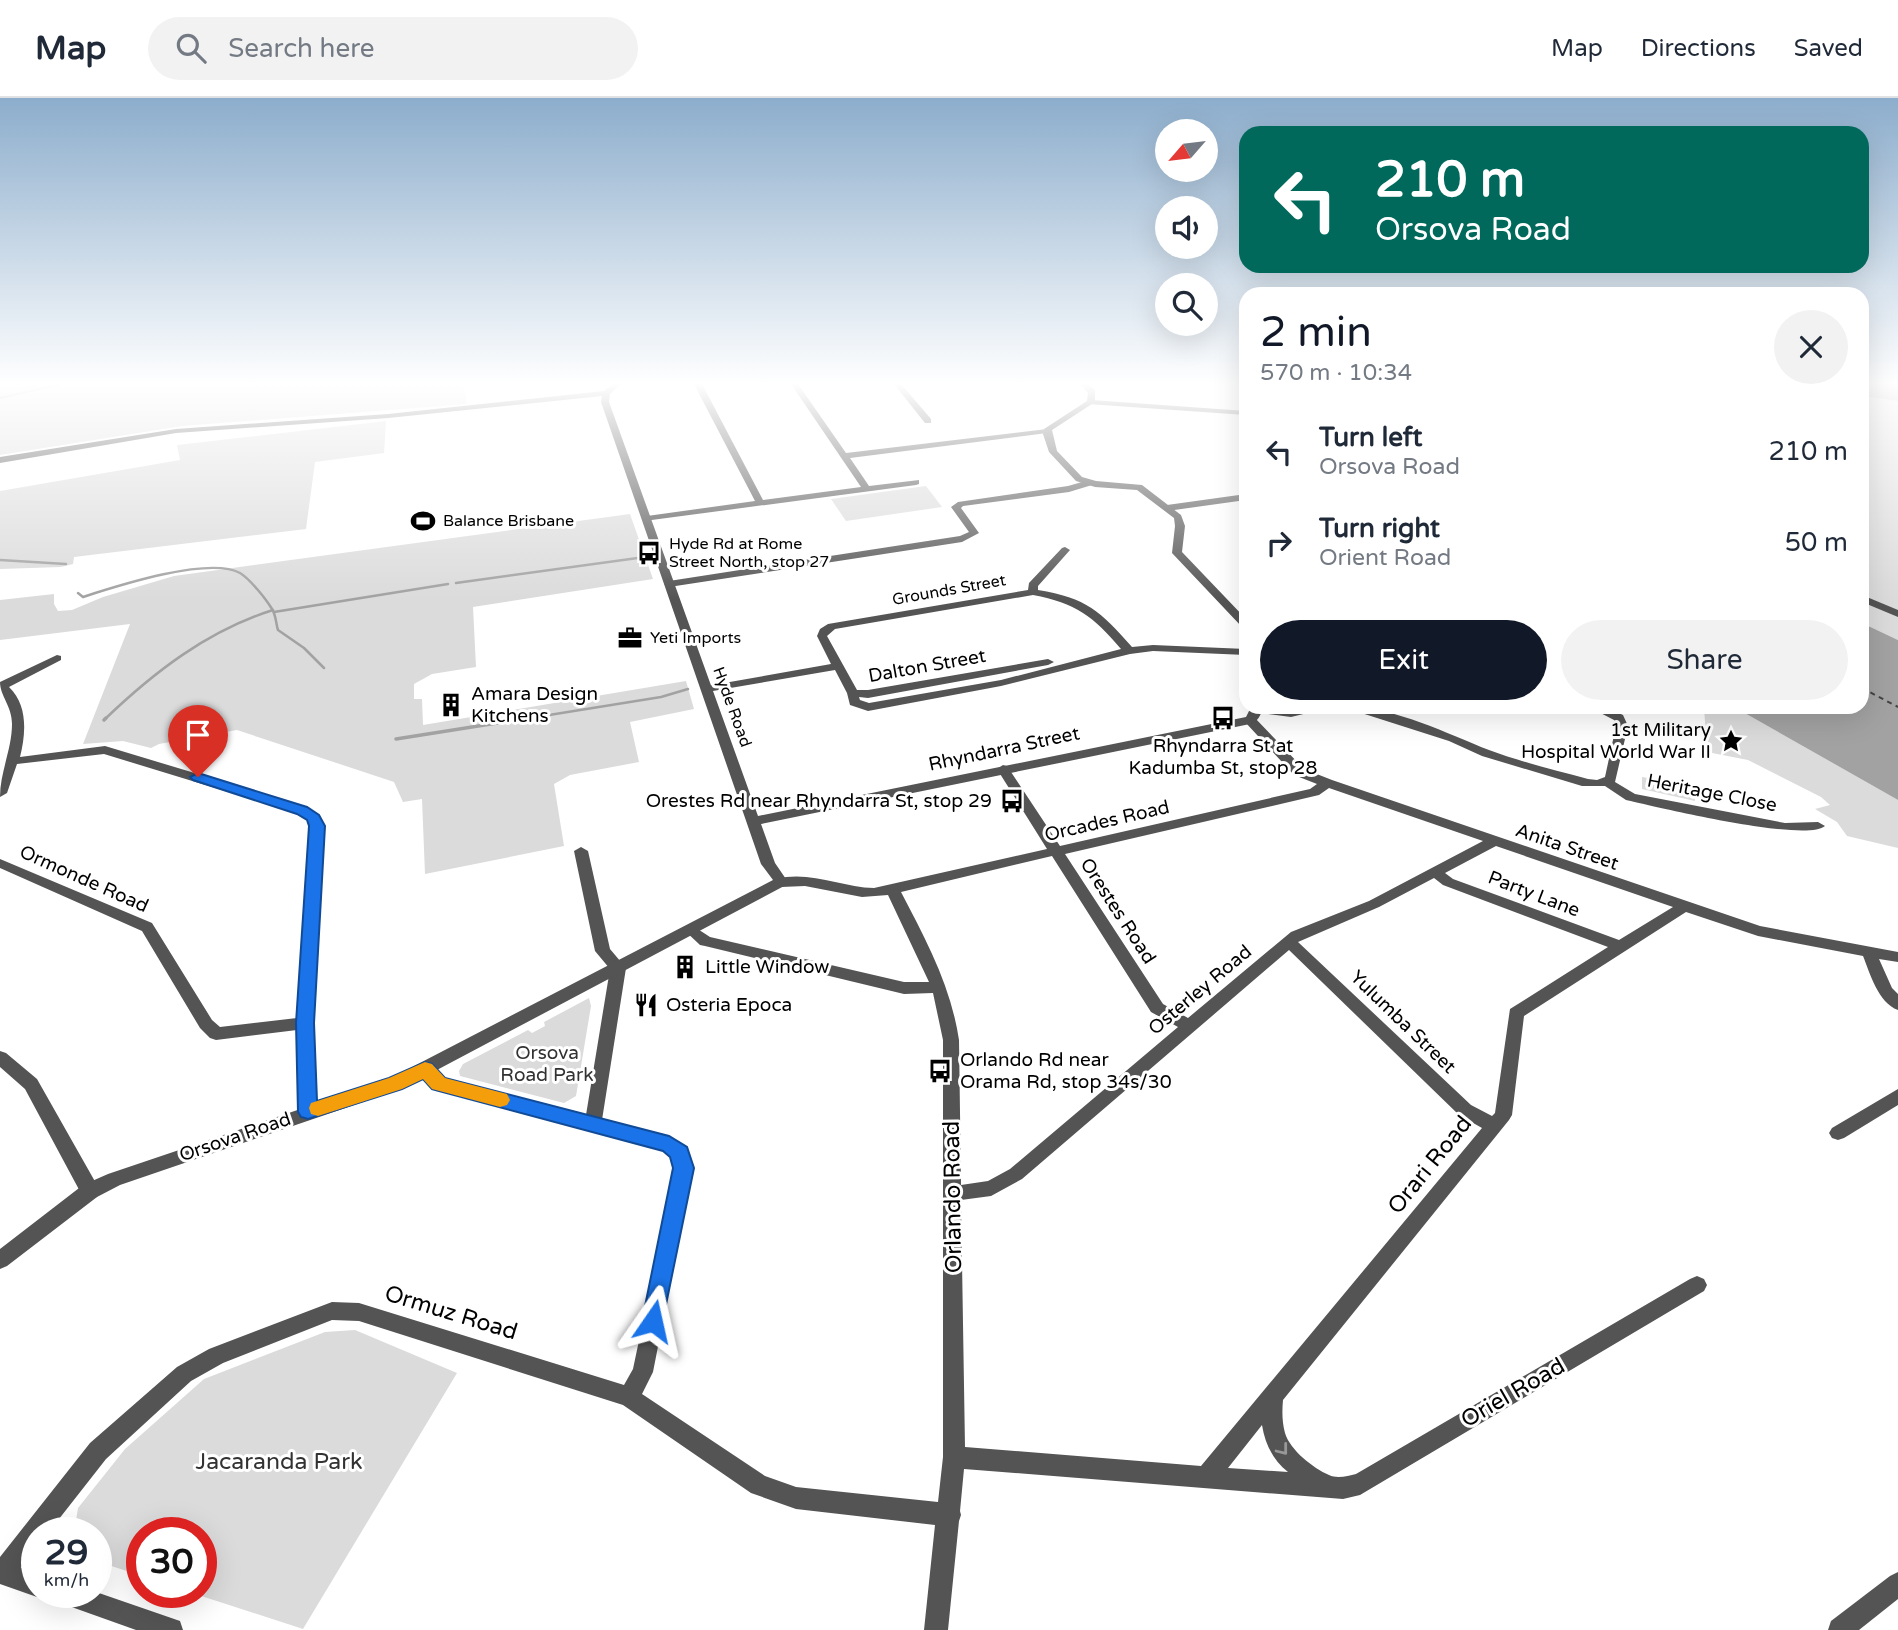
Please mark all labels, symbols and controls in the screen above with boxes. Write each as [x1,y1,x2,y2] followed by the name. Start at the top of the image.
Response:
[148,17,638,80] search box
[35,29,106,68] text: Map
[172,29,210,67] icon: search
[228,33,374,64] text: Search here
[1551,34,1603,63] text: Map
[1641,34,1756,63] text: Directions
[1794,34,1863,63] text: Saved
[1155,119,1218,182] north arrow
[1155,119,1218,336] map controls
[1375,151,1525,210] text: 210 m
[1260,154,1351,245] icon: left
[1155,196,1218,259] button: sound
[1375,211,1571,249] text: Orsova Road
[1155,273,1218,336] button: search
[1260,307,1372,358] text: 2 min
[1774,310,1848,384] button: close
[1260,359,1412,387] text: 570 m · 10:34
[1319,422,1422,453] text: Turn left
[1260,433,1298,471] icon: left
[1768,436,1848,467] text: 210 m
[1319,453,1460,481] text: Orsova Road
[409,507,437,535] sports icon: Balance Brisbane
[443,511,574,531] place label: Balance Brisbane
[1319,513,1440,544] text: Turn right
[1260,524,1298,562] icon: right
[1785,527,1848,558] text: 50 m
[669,534,829,572] place label: Hyde Rd at Rome Street North, stop 27
[635,539,663,567] bus stop icon: Hyde Rd at Rome Street North, stop 27
[1319,544,1451,572] text: Orient Road
[891,570,1007,610] street label: Grounds Street
[1260,620,1547,700] button: Exit
[1561,620,1848,700] button: Share
[616,624,644,652] office icon: Yeti Imports
[650,628,741,648] place label: Yeti Imports
[867,645,987,687] street label: Dalton Street
[708,664,756,750] street label: Hyde Road
[471,683,598,727] place label: Amara Design Kitchens
[437,691,465,719] building icon: Amara Design Kitchens
[1209,704,1237,732] bus stop icon: Rhyndarra St at Kadumba St, stop 28
[168,705,228,777] pin
[179,716,217,754] icon: arrive
[1521,719,1711,763] place label: 1st Military Hospital World War II
[926,722,1082,776] street label: Rhyndarra Street
[1717,727,1745,755] place icon: 1st Military Hospital World War II
[1129,735,1318,779] place label: Rhyndarra St at Kadumba St, stop 28
[1645,770,1779,816] street label: Heritage Close
[998,787,1026,815] bus stop icon: Orestes Rd near Rhyndarra St, stop 29
[646,790,992,812] place label: Orestes Rd near Rhyndarra St, stop 29
[1042,796,1172,846] street label: Orcades Road
[1513,819,1621,875] street label: Anita Street
[16,841,152,917] street label: Ormonde Road
[1076,854,1160,968] street label: Orestes Road
[1485,866,1583,922] street label: Party Lane
[1144,941,1256,1039] street label: Osterley Road
[671,953,699,981] building icon: Little Window
[705,956,829,978] place label: Little Window
[1346,966,1460,1078] street label: Yulumba Street
[632,991,660,1019] restaurant icon: Osteria Epoca
[666,994,792,1016] place label: Osteria Epoca
[500,1042,594,1086] park label: Orsova Road Park
[960,1049,1172,1093] place label: Orlando Rd near Orama Rd, stop 34s/30
[926,1057,954,1085] bus stop icon: Orlando Rd near Orama Rd, stop 34s/30
[176,1108,294,1166] street label: Orsova Road
[1382,1110,1478,1220] street label: Orari Road
[938,1121,968,1273] street label: Orlando Road
[381,1280,521,1346] street label: Ormuz Road
[616,1284,690,1358] position arrow
[1456,1352,1570,1434] street label: Oriel Road
[1275,1443,1288,1455] one-way arrow
[195,1448,363,1476] park label: Jacaranda Park
[126,1517,217,1608] speed limit sign: 30
[45,1532,88,1574] text: 29
[44,1569,89,1591] text: km/h

